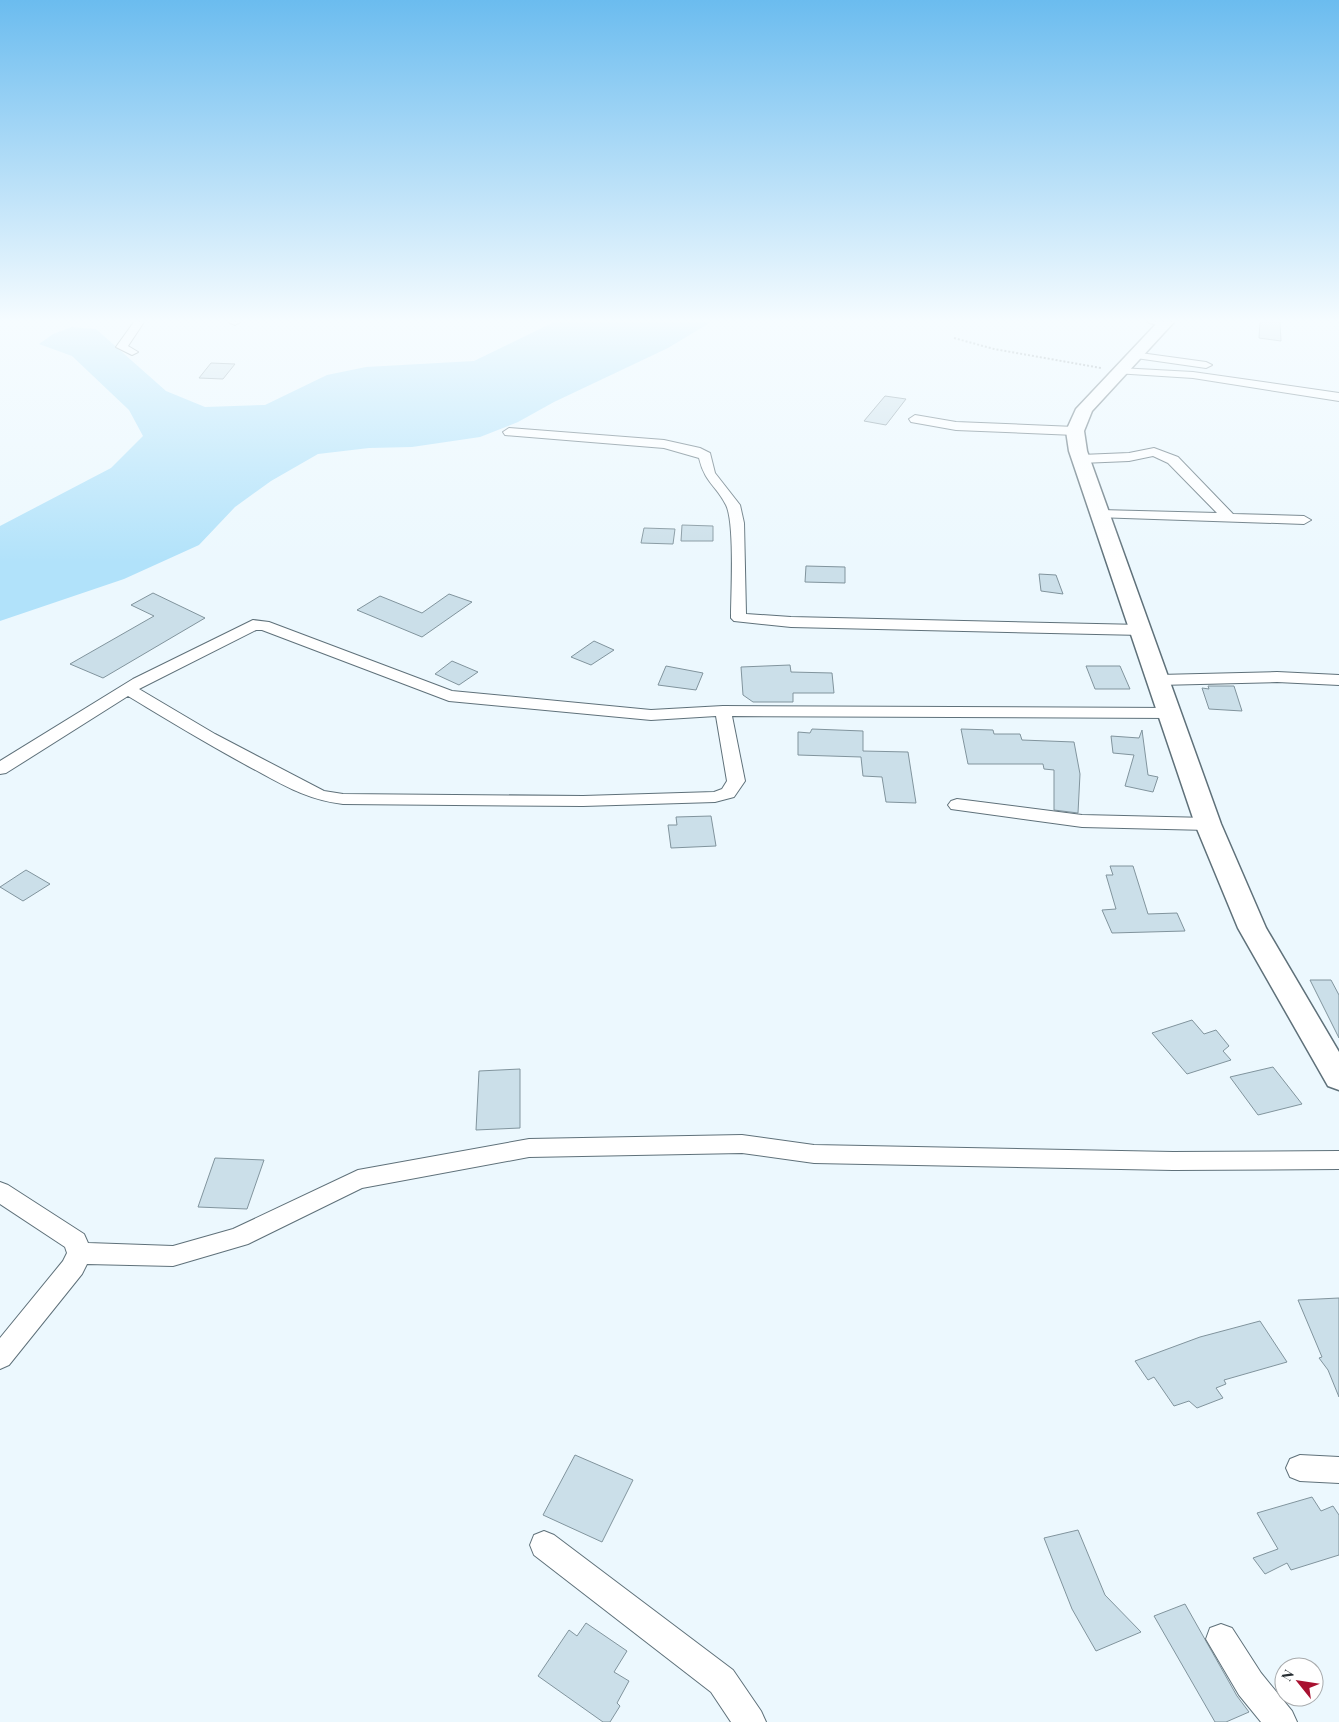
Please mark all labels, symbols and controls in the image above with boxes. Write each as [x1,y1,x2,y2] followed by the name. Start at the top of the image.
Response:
[1274,1657,1324,1707] north arrow
[1277,1666,1298,1684] text: N

